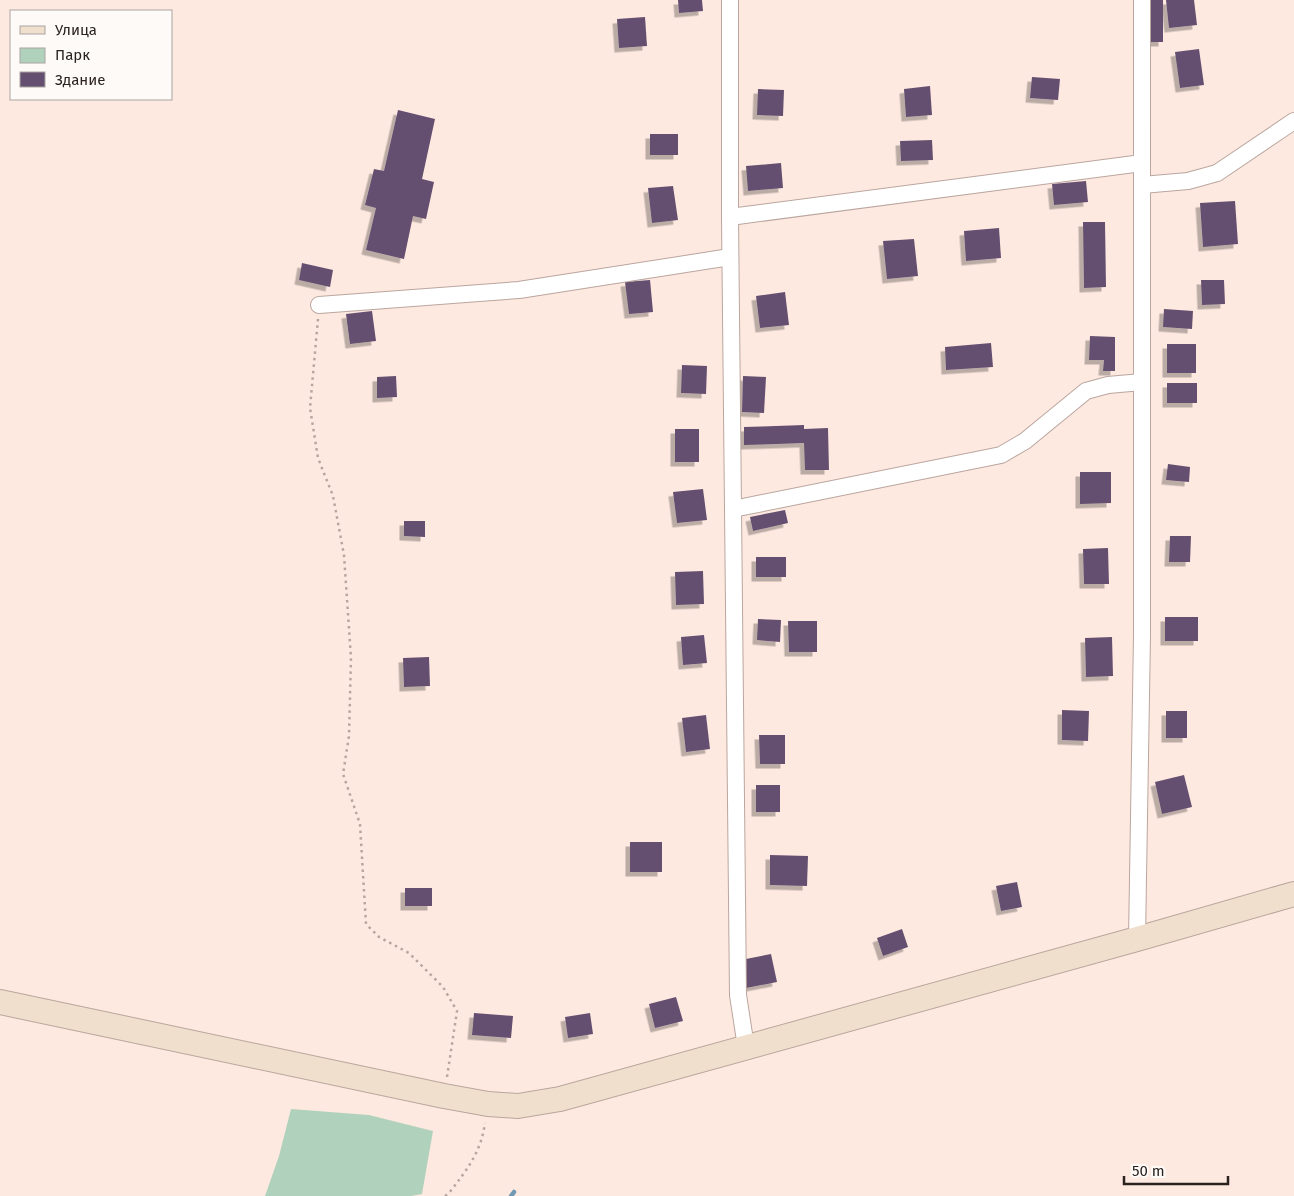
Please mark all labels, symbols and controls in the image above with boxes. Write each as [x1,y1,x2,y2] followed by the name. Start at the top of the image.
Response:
[10,10,172,100] legend
[55,21,97,39] text: Улица
[55,46,90,64] text: Парк
[55,71,105,89] text: Здание
[1124,1154,1228,1186] scale bar
[1132,1162,1165,1180] text: 50 m

